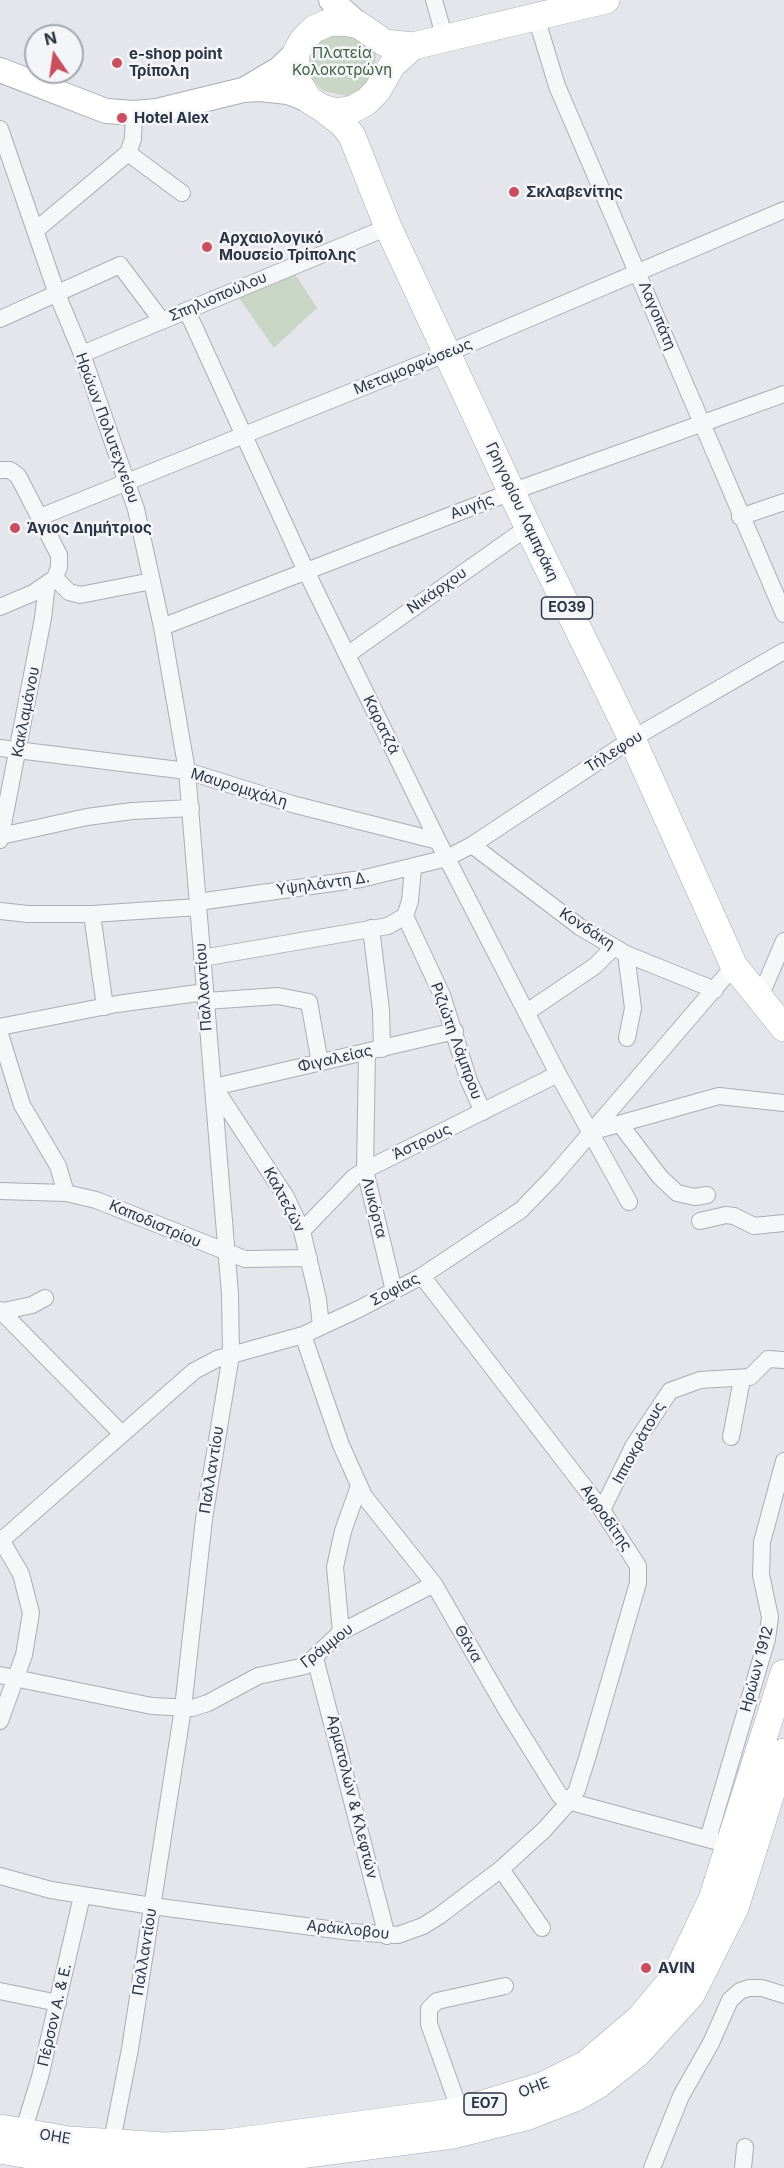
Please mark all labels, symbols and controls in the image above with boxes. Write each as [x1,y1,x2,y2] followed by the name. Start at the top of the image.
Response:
[24,24,84,84] north arrow
[42,27,59,50] text: N
[292,44,392,79] park label: Πλατεία Κολοκοτρώνη
[129,45,222,80] place label: e-shop point Τρίπολη
[110,56,124,70] marker: e-shop point Τρίπολη
[134,109,209,127] place label: Hotel Alex
[115,111,129,125] marker: Hotel Alex
[526,183,623,201] place label: Σκλαβενίτης
[507,185,521,199] marker: Σκλαβενίτης
[219,229,356,264] place label: Αρχαιολογικό Μουσείο Τρίπολης
[200,240,214,254] marker: Αρχαιολογικό Μουσείο Τρίπολης
[166,268,270,326] street label: Σπηλιοπούλου
[635,279,679,353] street label: Λαγοπάτη
[351,335,475,399] street label: Μεταμορφώσεως
[71,350,143,506] street label: Ηρώων Πολυτεχνείου
[482,439,562,585] street label: Γρηγορίου Λαμπράκη
[448,491,496,523] street label: Αυγής
[27,519,152,537] place label: Άγιος Δημήτριος
[8,521,22,535] marker: Άγιος Δημήτριος
[404,564,470,618] street label: Νικάρχου
[542,597,592,619] road number: ΕΟ39
[8,665,44,759] street label: Κακλαμάνου
[359,693,403,757] street label: Καρατζά
[582,727,646,777] street label: Τήλεφου
[188,765,290,811] street label: Μαυρομιχάλη
[275,869,371,899] street label: Υψηλάντη Δ.
[556,904,618,954] street label: Κονδάκη
[192,942,216,1032] street label: Παλλαντίου
[426,980,486,1102] street label: Ριζιώτη Λάμπρου
[296,1042,374,1076] street label: Φιγαλείας
[390,1120,454,1164] street label: Άστρους
[259,1164,309,1236] street label: Καλτεζών
[358,1176,390,1240] street label: Λυκόρτα
[106,1197,204,1251] street label: Καποδιστρίου
[367,1270,423,1310] street label: Σοφίας
[609,1399,669,1487] street label: Ιπποκράτους
[196,1425,228,1515] street label: Παλλαντίου
[577,1481,635,1555] street label: Αφροδίτης
[297,1620,357,1672] street label: Γράμμου
[450,1622,486,1666] street label: Θάνα
[737,1624,777,1714] street label: Ηρώων 1912
[323,1713,381,1881] street label: Αρματολών & Κλεφτών
[129,1907,161,1997] street label: Παλλαντίου
[306,1917,390,1943] street label: Αράκλοβου
[658,1959,695,1977] place label: AVIN
[639,1961,653,1975] marker: AVIN
[34,1962,76,2068] street label: Πέρσον Α. & Ε.
[516,2074,552,2102] street label: ΟΗΕ
[464,2093,506,2115] road number: ΕΟ7
[38,2126,72,2148] street label: ΟΗΕ

